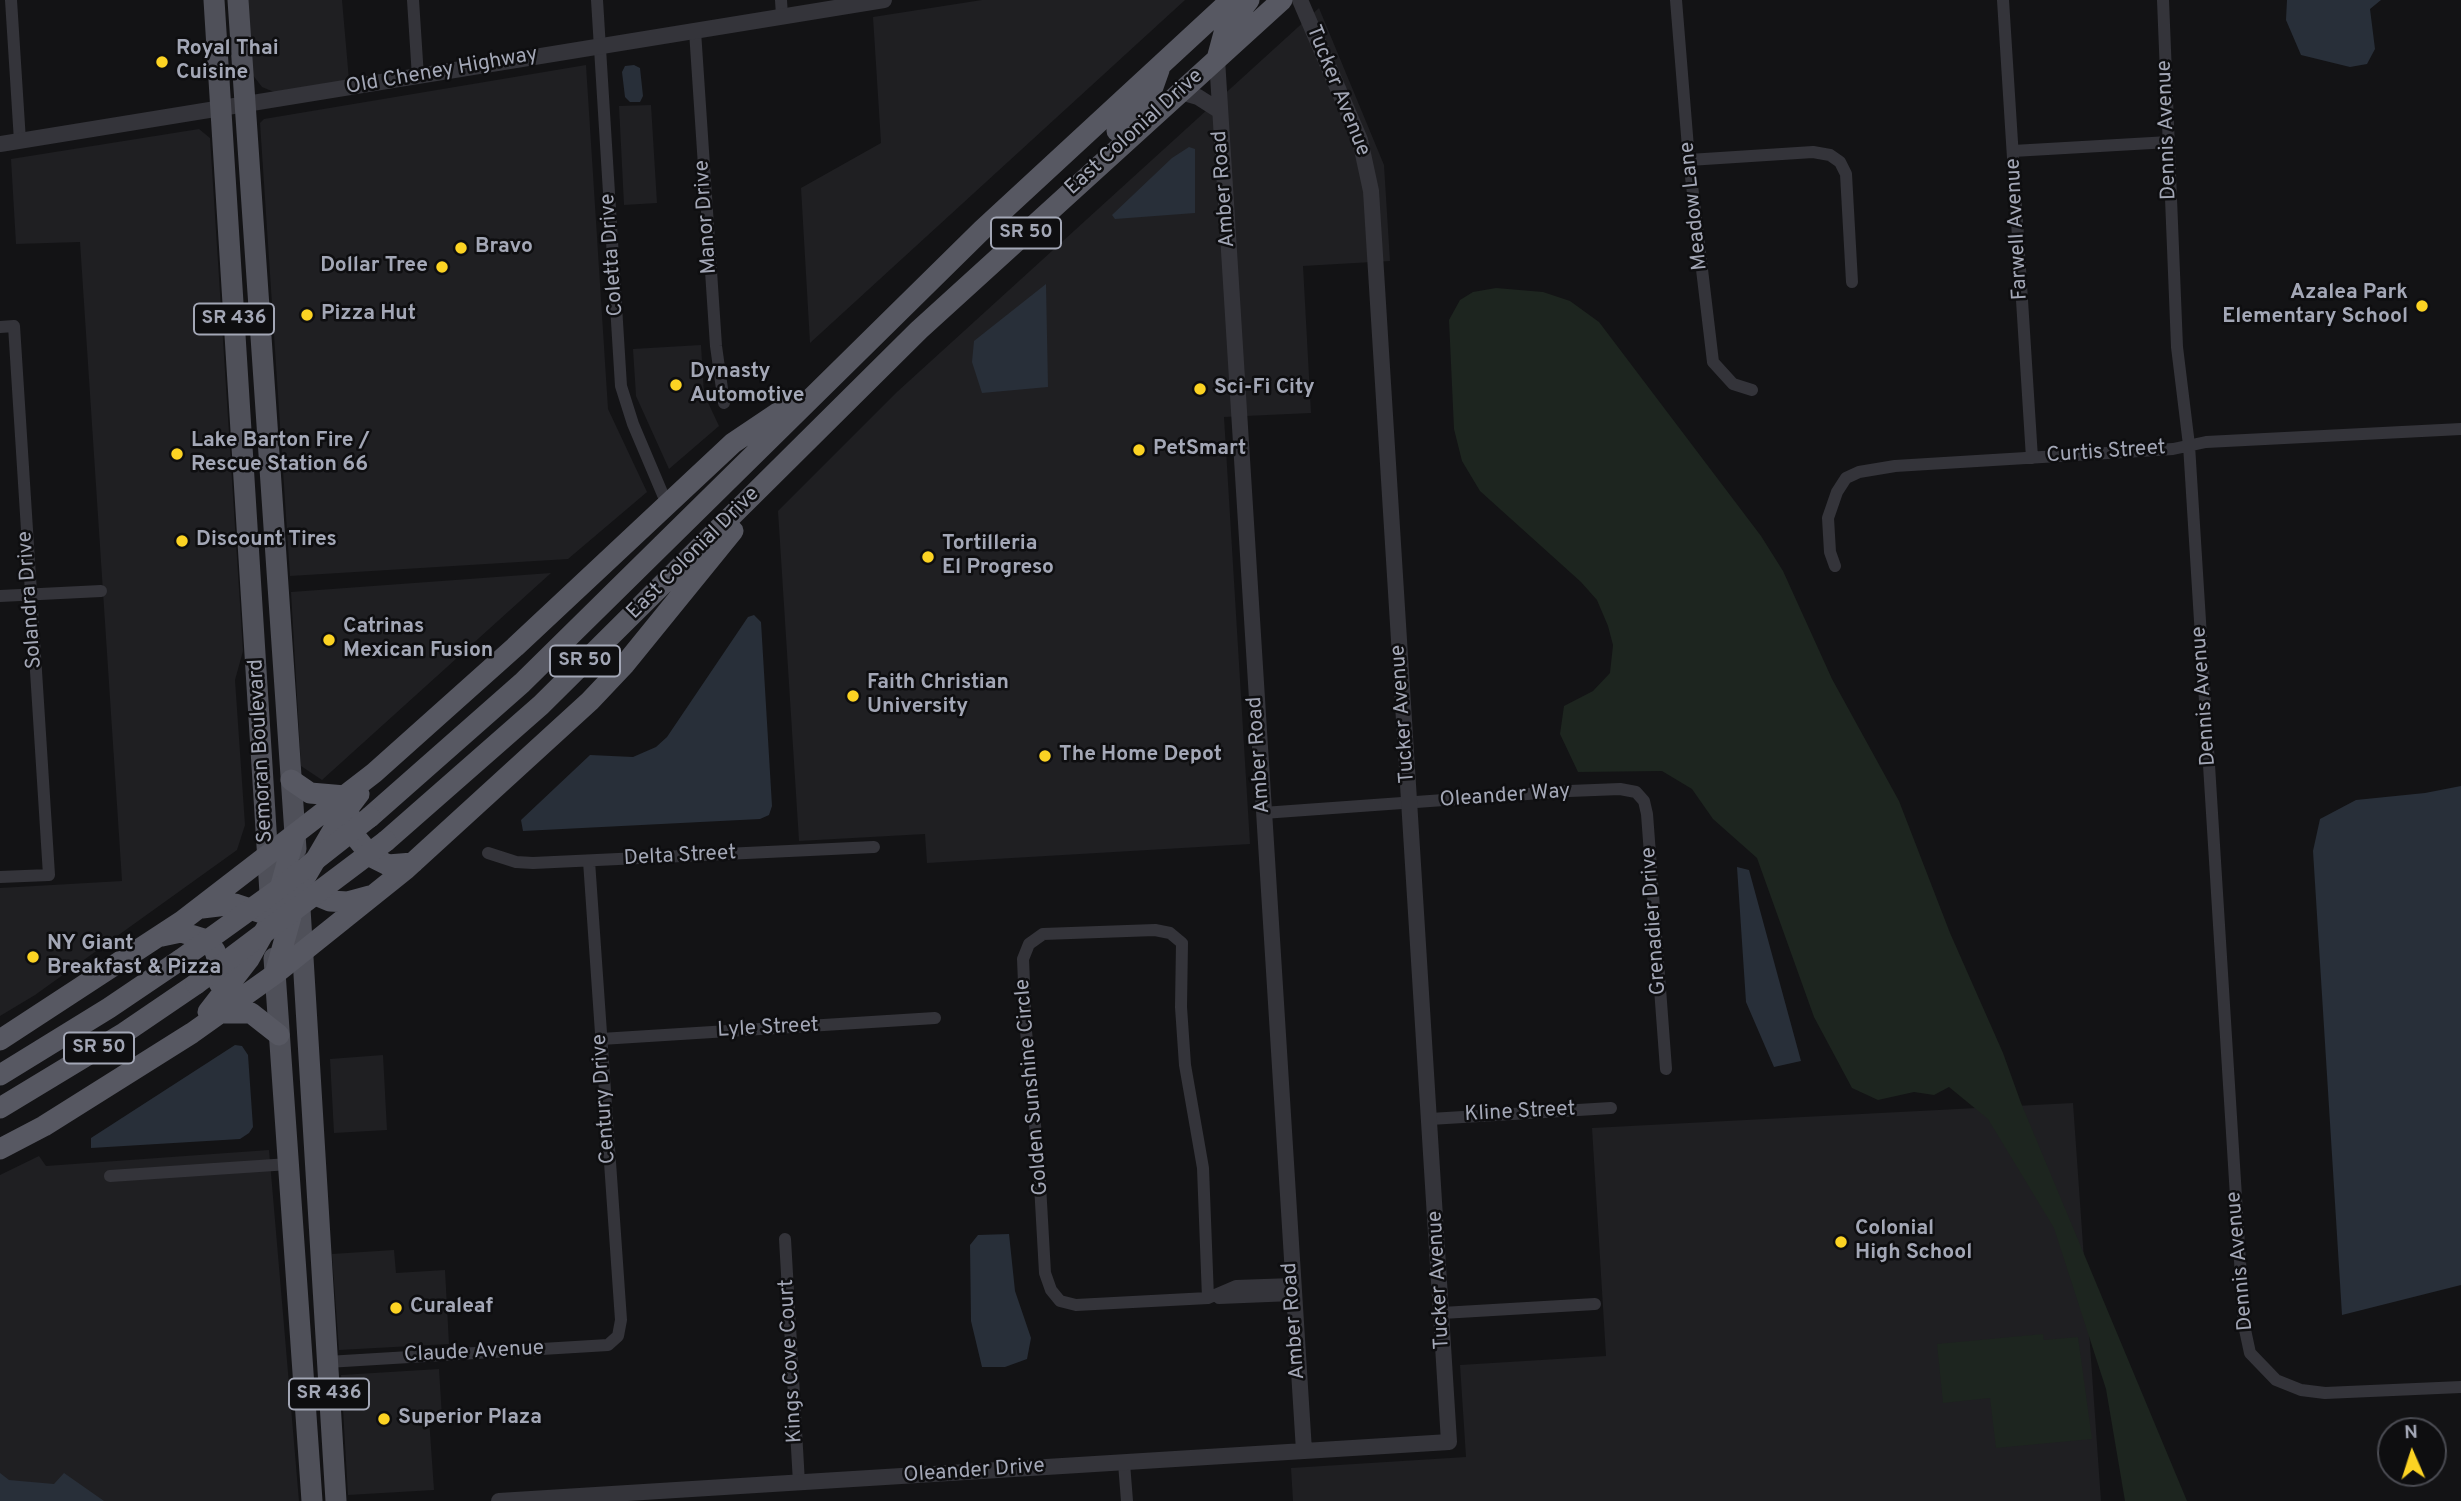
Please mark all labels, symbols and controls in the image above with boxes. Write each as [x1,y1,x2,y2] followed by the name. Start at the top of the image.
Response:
[1299,22,1375,160] street label: Tucker Avenue
[176,37,279,87] place label: Royal Thai Cuisine
[344,43,540,101] street label: Old Cheney Highway
[154,54,170,70] marker: Royal Thai Cuisine
[2153,60,2183,200] street label: Dennis Avenue
[1061,64,1209,202] street label: East Colonial Drive
[1208,130,1242,248] street label: Amber Road
[1676,140,1714,272] street label: Meadow Lane
[2002,157,2034,301] street label: Farwell Avenue
[690,159,724,275] street label: Manor Drive
[596,193,630,317] street label: Coletta Drive
[991,218,1061,248] road number: SR 50
[475,235,533,261] place label: Bravo
[453,240,469,256] marker: Bravo
[320,254,428,280] place label: Dollar Tree
[434,259,450,275] marker: Dollar Tree
[2222,281,2408,331] place label: Azalea Park Elementary School
[2414,298,2430,314] marker: Azalea Park Elementary School
[321,302,416,328] place label: Pizza Hut
[194,304,274,334] road number: SR 436
[299,307,315,323] marker: Pizza Hut
[690,360,804,410] place label: Dynasty Automotive
[1214,376,1315,402] place label: Sci-Fi City
[668,377,684,393] marker: Dynasty Automotive
[1192,381,1208,397] marker: Sci-Fi City
[191,429,370,479] place label: Lake Barton Fire / Rescue Station 66
[2046,436,2166,470] street label: Curtis Street
[1153,437,1246,463] place label: PetSmart
[1131,442,1147,458] marker: PetSmart
[169,446,185,462] marker: Lake Barton Fire / Rescue Station 66
[623,483,765,625] street label: East Colonial Drive
[196,528,337,554] place label: Discount Tires
[14,530,48,670] street label: Solandra Drive
[942,532,1054,582] place label: Tortilleria El Progreso
[174,533,190,549] marker: Discount Tires
[920,549,936,565] marker: Tortilleria El Progreso
[343,615,493,665] place label: Catrinas Mexican Fusion
[2188,625,2222,767] street label: Dennis Avenue
[321,632,337,648] marker: Catrinas Mexican Fusion
[1387,644,1421,784] street label: Tucker Avenue
[550,646,620,676] road number: SR 50
[245,658,279,844] street label: Semoran Boulevard
[867,671,1009,721] place label: Faith Christian University
[845,688,861,704] marker: Faith Christian University
[1243,696,1277,814] street label: Amber Road
[1059,743,1222,769] place label: The Home Depot
[1037,748,1053,764] marker: The Home Depot
[1439,780,1571,814] street label: Oleander Way
[623,841,737,873] street label: Delta Street
[1637,846,1673,996] street label: Grenadier Drive
[47,932,221,982] place label: NY Giant Breakfast & Pizza
[25,949,41,965] marker: NY Giant Breakfast & Pizza
[1011,978,1055,1196] street label: Golden Sunshine Circle
[717,1014,819,1044] street label: Lyle Street
[64,1032,134,1064] road number: SR 50
[588,1033,622,1165] street label: Century Drive
[1464,1098,1576,1128] street label: Kline Street
[2222,1190,2260,1332] street label: Dennis Avenue
[1424,1210,1456,1350] street label: Tucker Avenue
[1855,1217,1972,1267] place label: Colonial High School
[1833,1234,1849,1250] marker: Colonial High School
[1278,1262,1312,1380] street label: Amber Road
[775,1278,809,1444] street label: Kings Cove Court
[410,1295,493,1321] place label: Curaleaf
[388,1300,404,1316] marker: Curaleaf
[403,1337,545,1369] street label: Claude Avenue
[289,1378,369,1410] road number: SR 436
[398,1406,542,1432] place label: Superior Plaza
[376,1411,392,1427] marker: Superior Plaza
[2377,1417,2447,1487] north arrow
[2404,1421,2418,1445] text: N
[902,1454,1046,1490] street label: Oleander Drive

